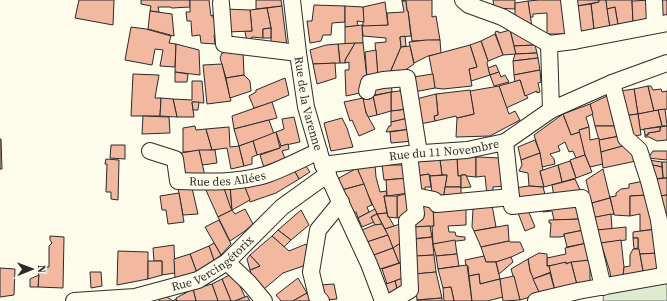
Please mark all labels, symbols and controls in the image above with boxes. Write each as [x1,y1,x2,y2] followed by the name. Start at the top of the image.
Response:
[291,55,326,153] street label: Rue de la Varenne
[388,135,501,164] street label: Rue du 11 Novembre
[189,167,268,190] street label: Rue des Allées
[170,232,257,295] street label: Rue Vercingétorix
[12,249,52,289] north arrow
[34,265,49,273] text: N

